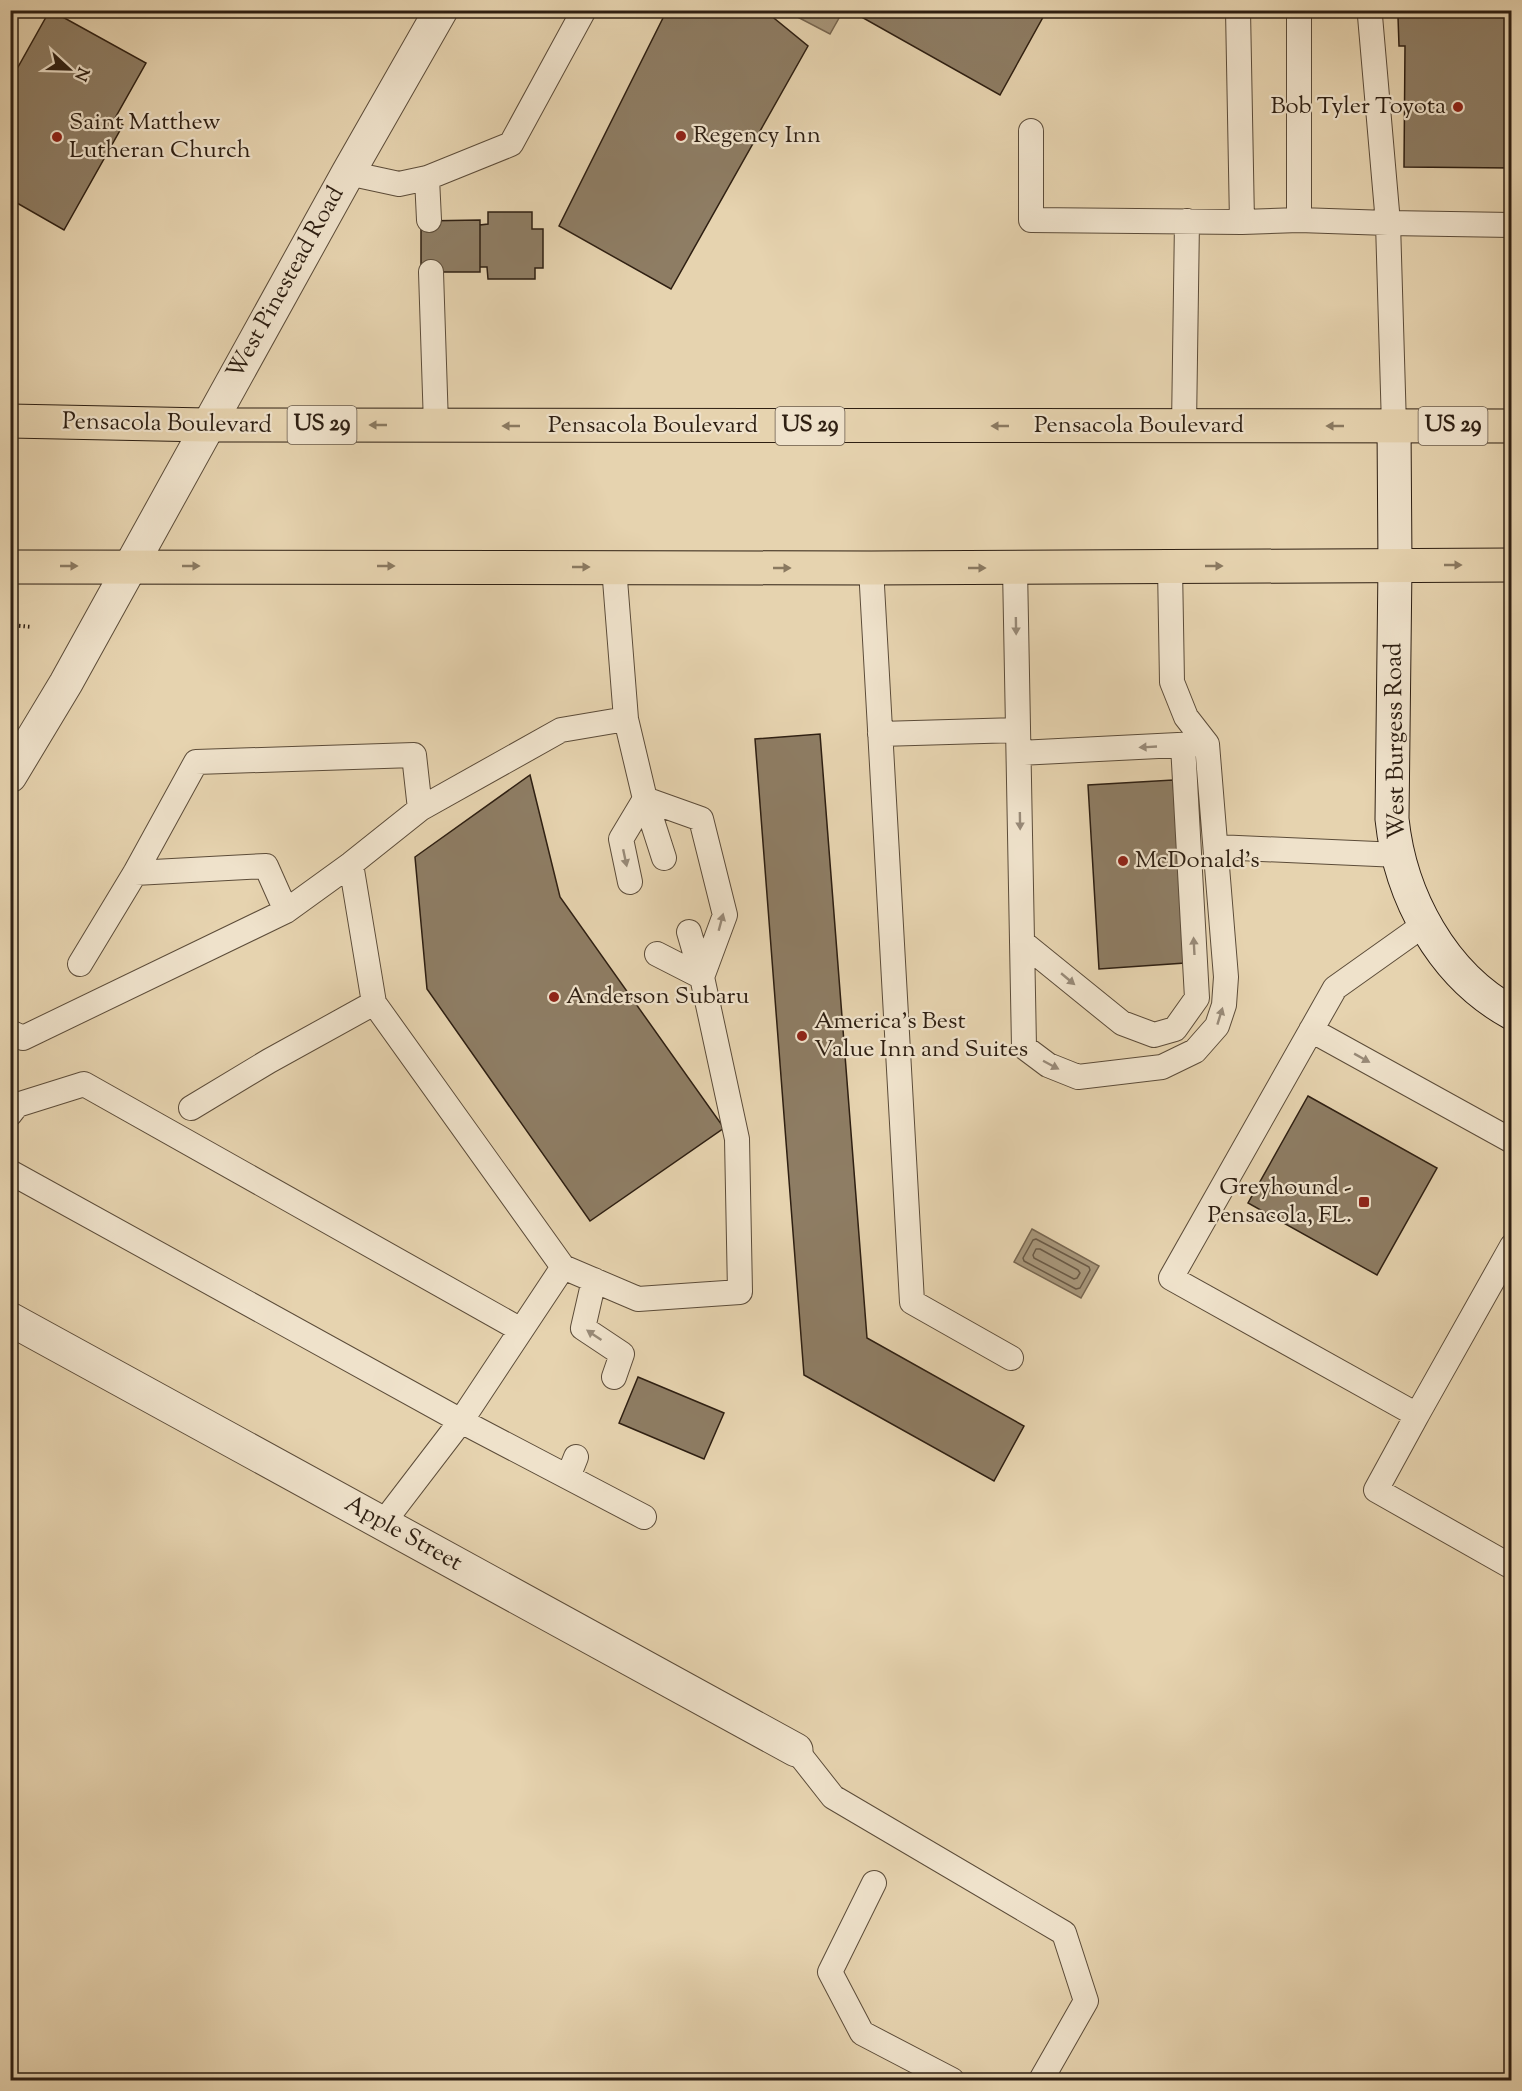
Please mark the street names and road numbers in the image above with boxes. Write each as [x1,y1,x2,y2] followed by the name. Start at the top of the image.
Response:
[219,180,353,386] street label: West Pinestead Road
[62,405,273,443] street label: Pensacola Boulevard
[288,406,356,444] road number: US 29
[776,407,844,445] road number: US 29
[1418,407,1488,445] road number: US 29
[548,409,758,443] street label: Pensacola Boulevard
[1034,409,1244,443] street label: Pensacola Boulevard
[1377,642,1415,840] street label: West Burgess Road
[338,1488,468,1580] street label: Apple Street

